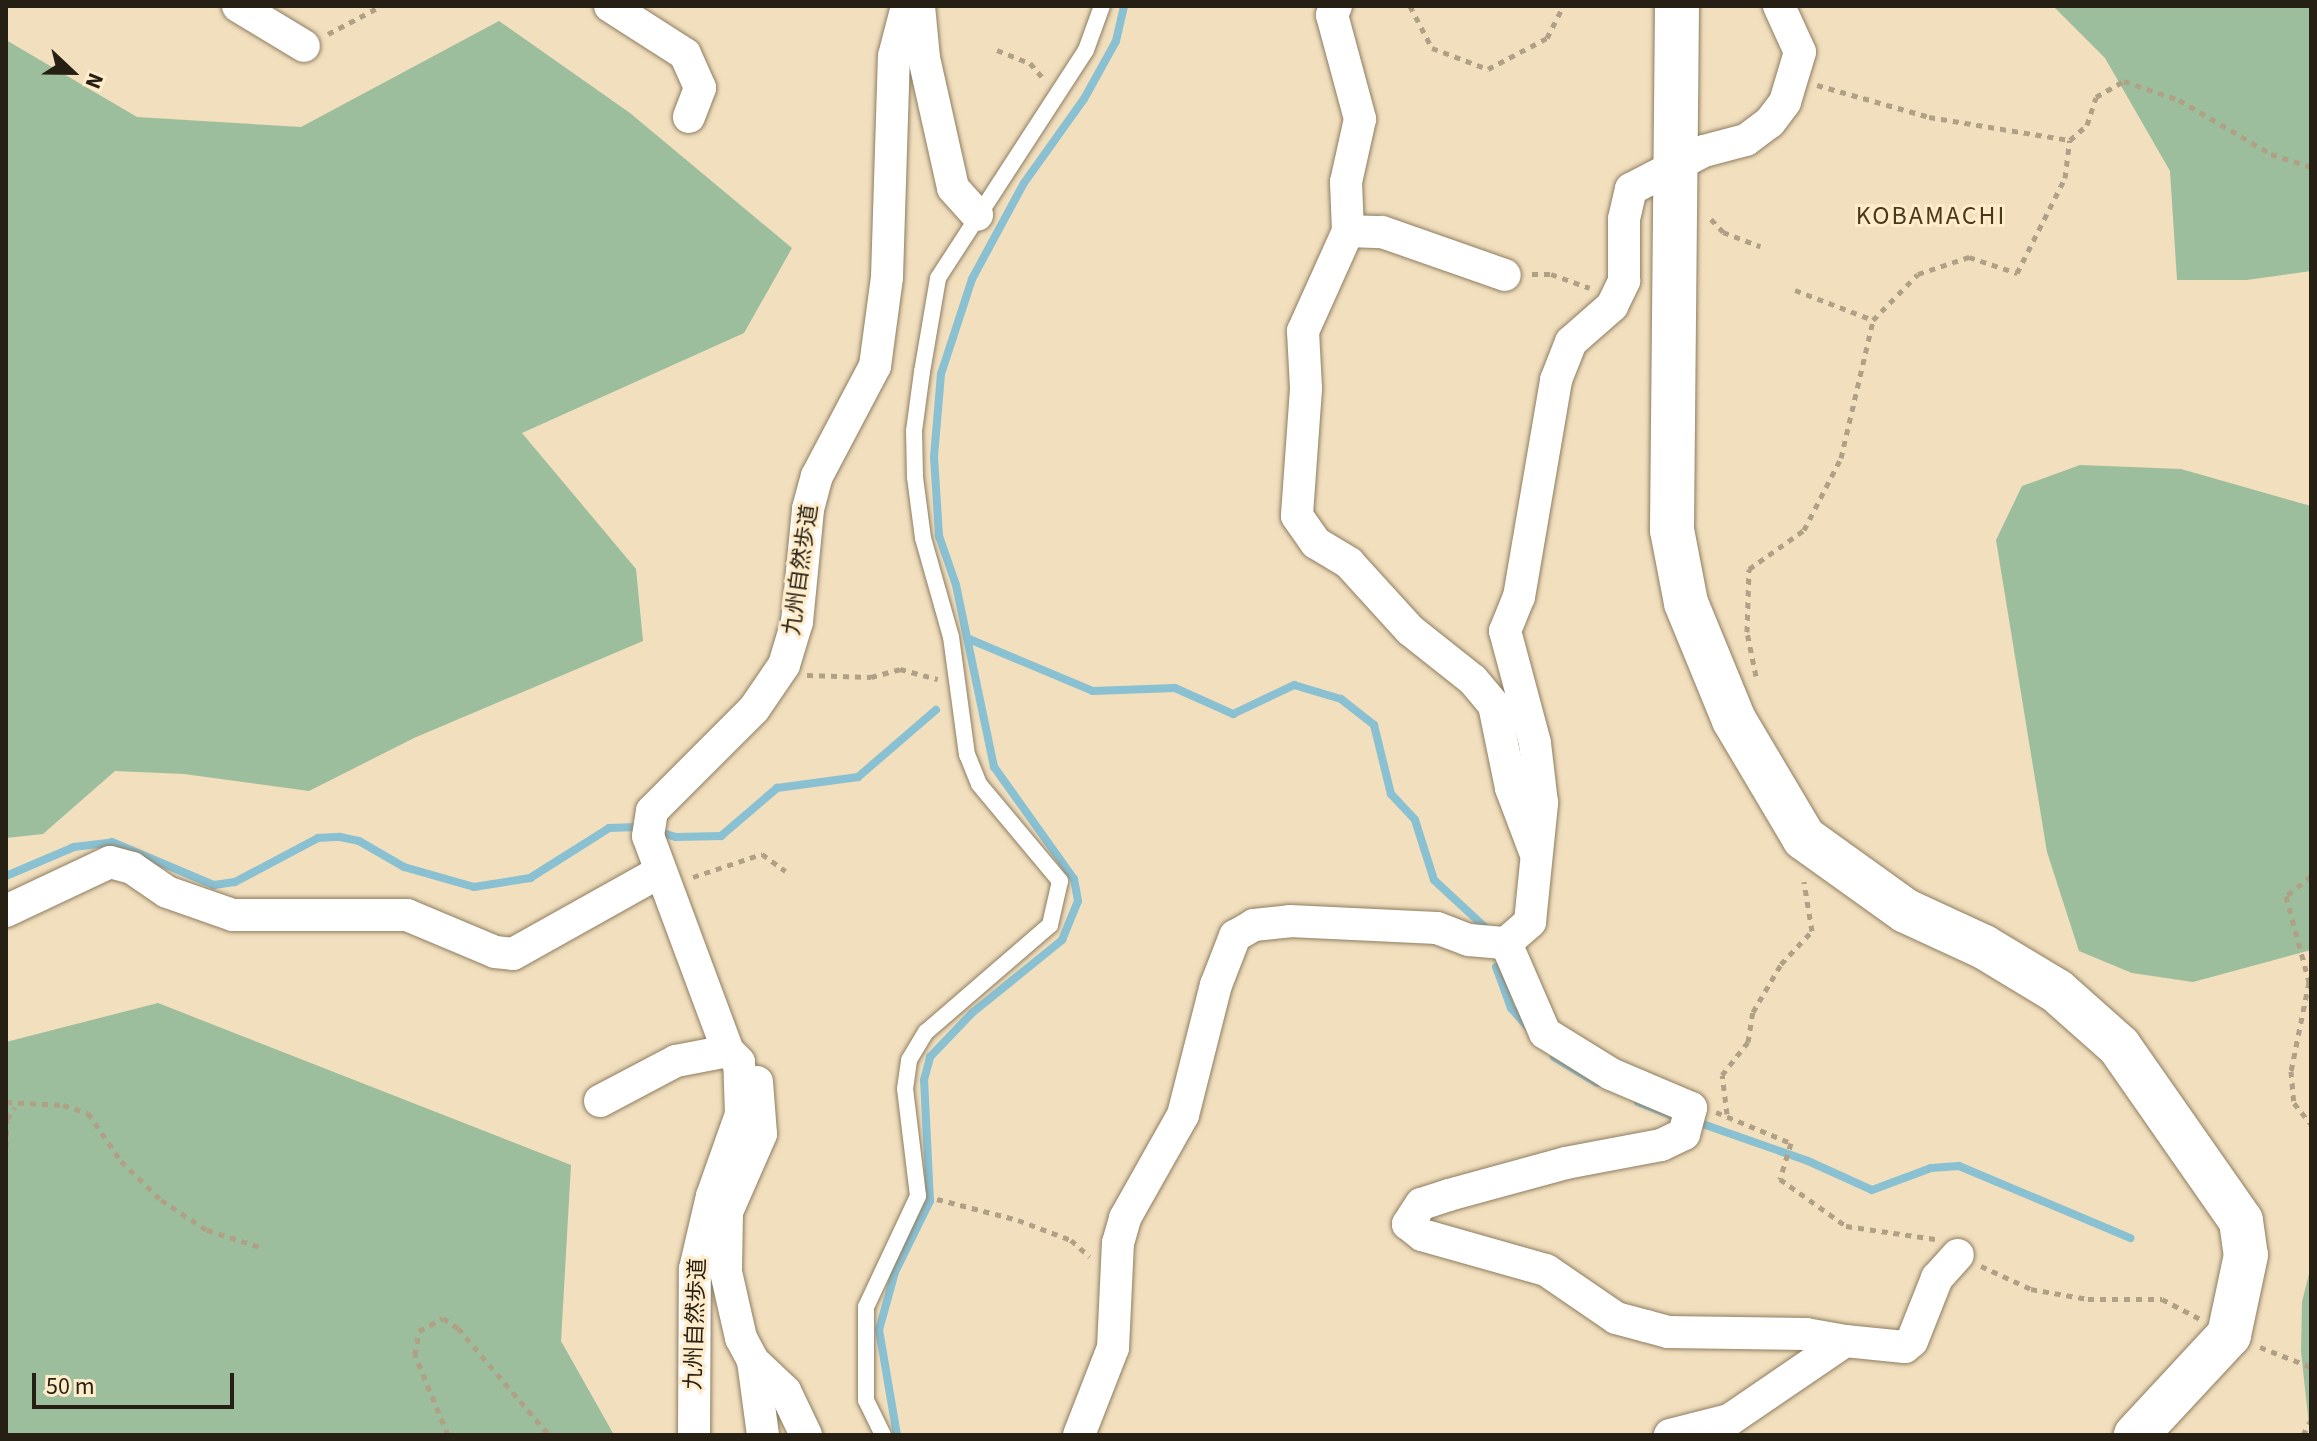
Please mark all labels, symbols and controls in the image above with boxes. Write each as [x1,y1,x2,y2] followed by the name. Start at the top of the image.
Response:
[32,32,112,112] north arrow
[77,68,112,94] text: N
[1856,200,2006,232] district label: KOBAMACHI
[779,503,823,637] street label: 九州自然歩道
[681,1258,711,1390] street label: 九州自然歩道
[36,1357,238,1407] scale bar
[46,1369,95,1404] text: 50 m

